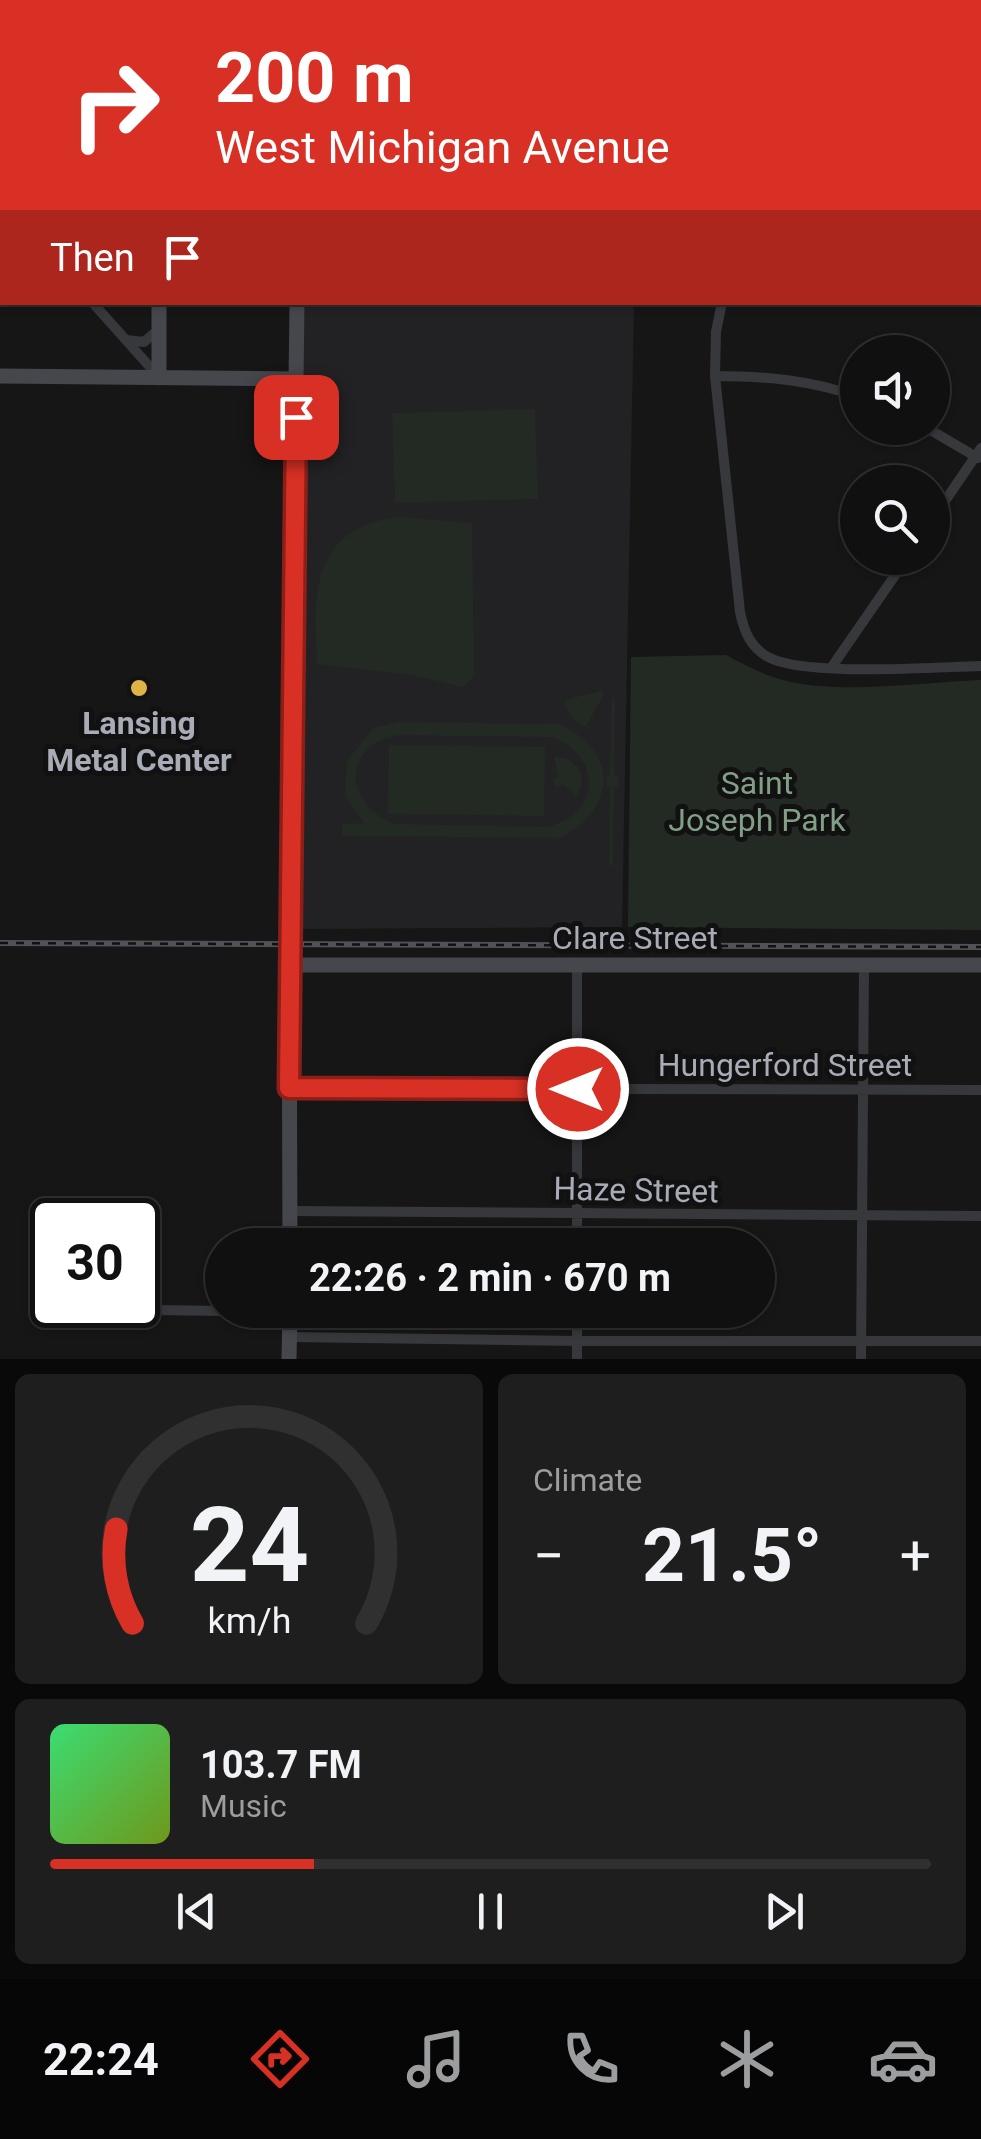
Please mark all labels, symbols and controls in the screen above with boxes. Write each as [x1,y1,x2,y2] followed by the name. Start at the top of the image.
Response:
[215,37,414,119] text: 200 m
[50,40,180,170] icon: right
[215,121,670,174] text: West Michigan Avenue
[155,230,210,285] icon: arrive
[50,236,135,280] text: Then
[840,335,950,575] map controls
[840,335,950,445] button: sound
[254,375,339,460] pin
[269,390,324,445] icon: arrive
[840,465,950,575] button: search
[128,677,150,699] marker: Lansing Metal Center
[46,704,232,779] place label: Lansing Metal Center
[668,764,846,839] park label: Saint Joseph Park
[552,919,718,957] street label: Clare Street
[526,1037,630,1141] position arrow
[658,1046,912,1084] street label: Hungerford Street
[553,1170,719,1210] street label: Haze Street
[30,1198,160,1328] speed limit sign: 30
[309,1256,671,1300] text: 22:26 · 2 min · 670 m
[533,1461,642,1499] text: Climate
[189,1485,309,1606] text: 24
[642,1511,822,1599] text: 21.5°
[533,1524,564,1588] text: −
[900,1524,931,1588] text: +
[207,1600,291,1642] text: km/h
[200,1743,362,1787] text: 103.7 FM
[200,1787,287,1825] text: Music
[169,1884,224,1939] icon: previous
[463,1884,518,1939] icon: pause
[757,1884,812,1939] icon: next
[245,2024,315,2094] icon: directions
[401,2024,471,2094] icon: music
[556,2024,626,2094] icon: phone
[712,2024,782,2094] icon: climate
[868,2024,938,2094] icon: car
[43,2033,159,2086] text: 22:24

